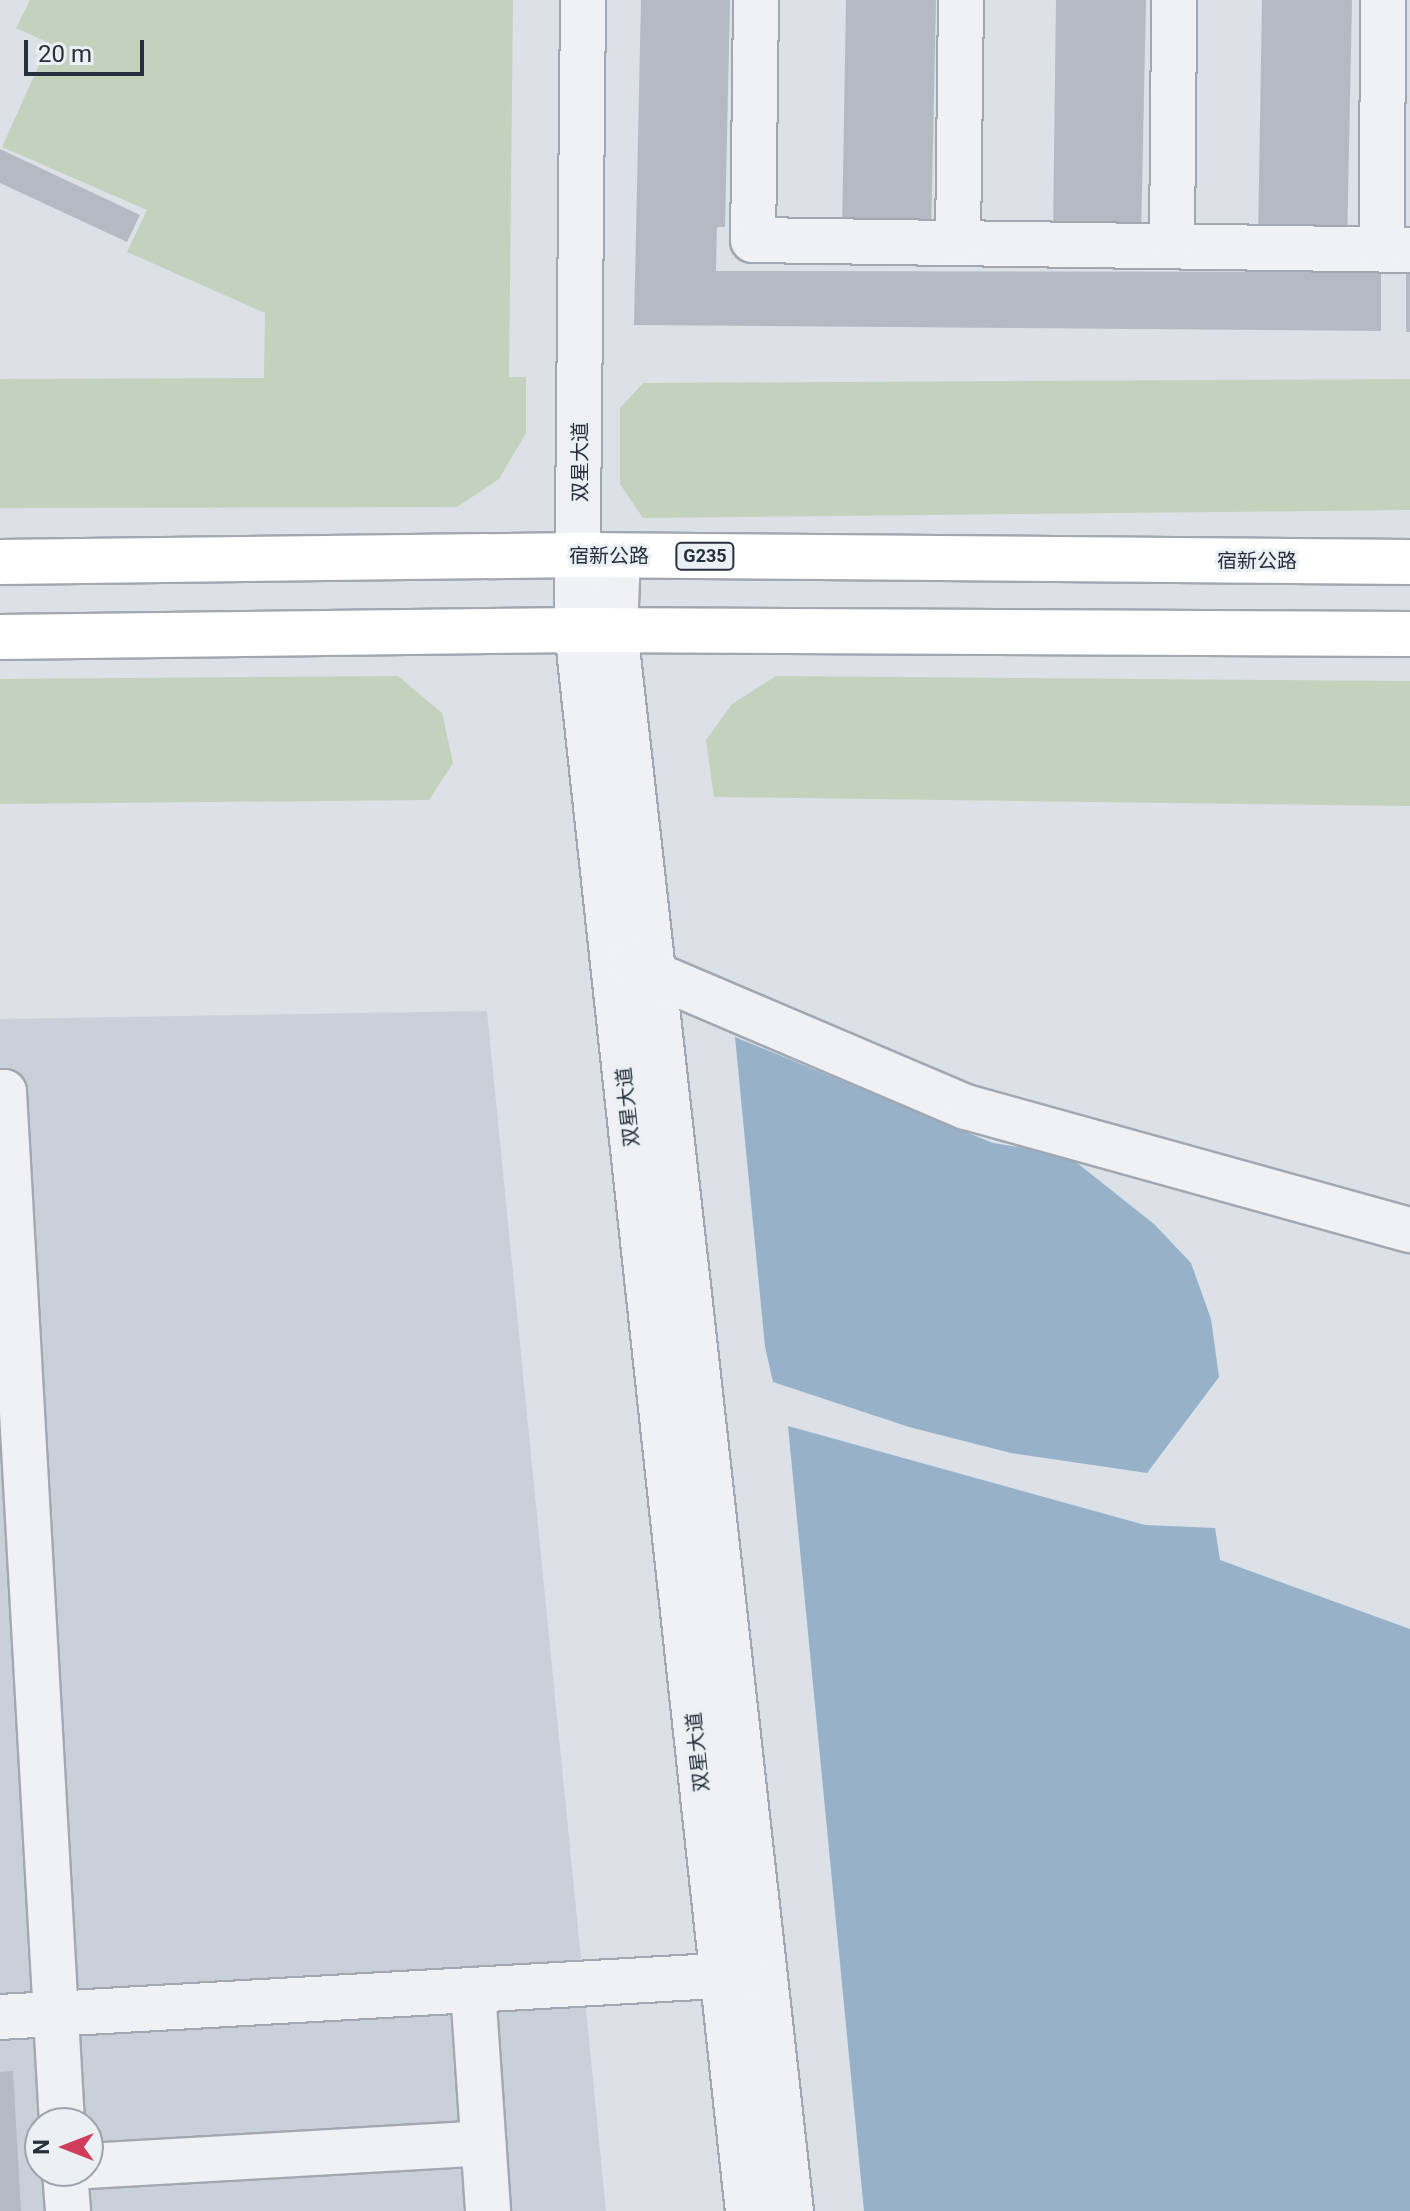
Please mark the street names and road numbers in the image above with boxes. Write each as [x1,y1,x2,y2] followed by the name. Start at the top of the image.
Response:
[568,422,592,502] street label: 双星大道
[675,542,735,570] road number: G235
[569,544,649,568] street label: 宿新公路
[1217,549,1297,573] street label: 宿新公路
[612,1066,644,1148] street label: 双星大道
[682,1711,714,1793] street label: 双星大道

